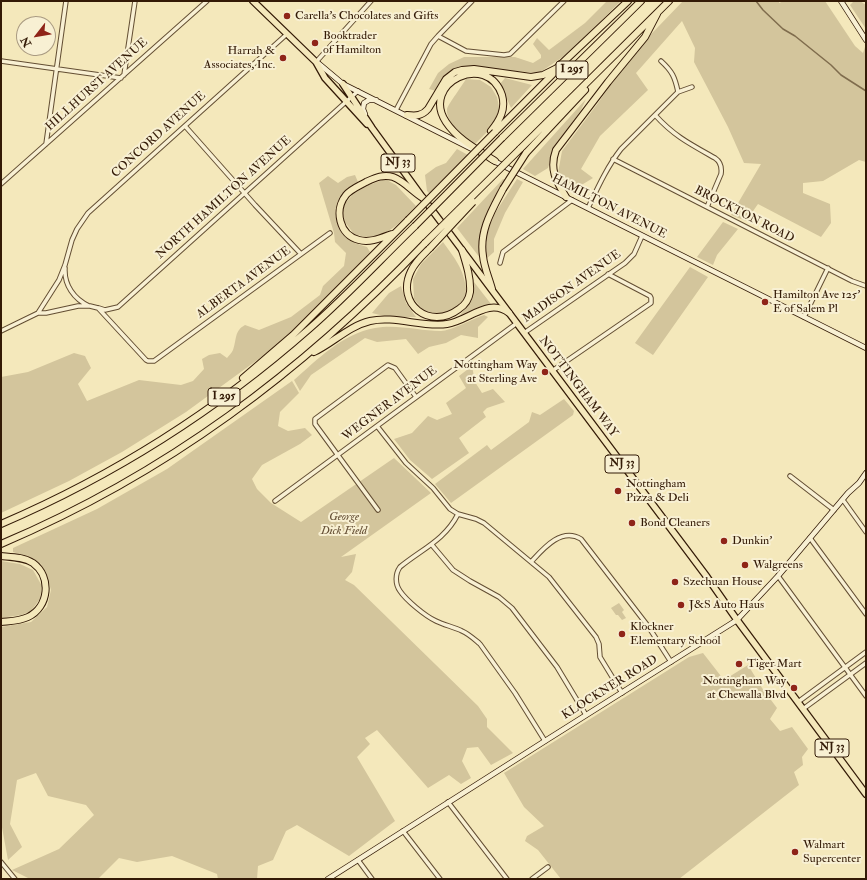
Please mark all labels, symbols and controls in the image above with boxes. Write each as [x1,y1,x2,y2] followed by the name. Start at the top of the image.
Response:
[295,9,438,23] place label: Carella's Chocolates and Gifts
[282,11,292,21] marker: Carella's Chocolates and Gifts
[16,16,56,56] north arrow
[323,29,381,57] place label: Booktrader of Hamilton
[18,34,34,50] text: N
[43,35,151,135] street label: HILLHURST AVENUE
[310,38,320,48] marker: Booktrader of Hamilton
[204,44,275,72] place label: Harrah & Associates, Inc.
[278,53,288,63] marker: Harrah & Associates, Inc.
[556,61,588,79] road number: I 295
[109,89,209,181] street label: CONCORD AVENUE
[153,133,295,263] street label: NORTH HAMILTON AVENUE
[381,154,415,172] road number: NJ 33
[549,172,669,242] street label: HAMILTON AVENUE
[692,184,796,246] street label: BROCKTON ROAD
[194,244,294,322] street label: ALBERTA AVENUE
[520,248,624,326] street label: MADISON AVENUE
[773,288,860,316] place label: Hamilton Ave 125' E of Salem Pl
[760,297,770,307] marker: Hamilton Ave 125' E of Salem Pl
[535,334,621,440] street label: NOTTINGHAM WAY
[453,358,537,386] place label: Nottingham Way at Sterling Ave
[340,364,440,444] street label: WEGNER AVENUE
[540,367,550,377] marker: Nottingham Way at Sterling Ave
[208,388,240,406] road number: I 295
[605,455,639,473] road number: NJ 33
[626,477,689,505] place label: Nottingham Pizza & Deli
[613,486,623,496] marker: Nottingham Pizza & Deli
[321,510,367,538] park label: George Dick Field
[640,516,710,530] place label: Bond Cleaners
[627,518,637,528] marker: Bond Cleaners
[732,534,772,548] place label: Dunkin'
[719,536,729,546] marker: Dunkin'
[753,558,803,572] place label: Walgreens
[740,560,750,570] marker: Walgreens
[683,575,762,589] place label: Szechuan House
[670,577,680,587] marker: Szechuan House
[689,598,764,612] place label: J&S Auto Haus
[676,600,686,610] marker: J&S Auto Haus
[630,620,721,648] place label: Klockner Elementary School
[617,629,627,639] marker: Klockner Elementary School
[560,653,660,723] street label: KLOCKNER ROAD
[747,657,802,671] place label: Tiger Mart
[734,659,744,669] marker: Tiger Mart
[702,674,786,702] place label: Nottingham Way at Chewalla Blvd
[789,683,799,693] marker: Nottingham Way at Chewalla Blvd
[815,739,849,757] road number: NJ 33
[803,838,861,866] place label: Walmart Supercenter
[790,847,800,857] marker: Walmart Supercenter

